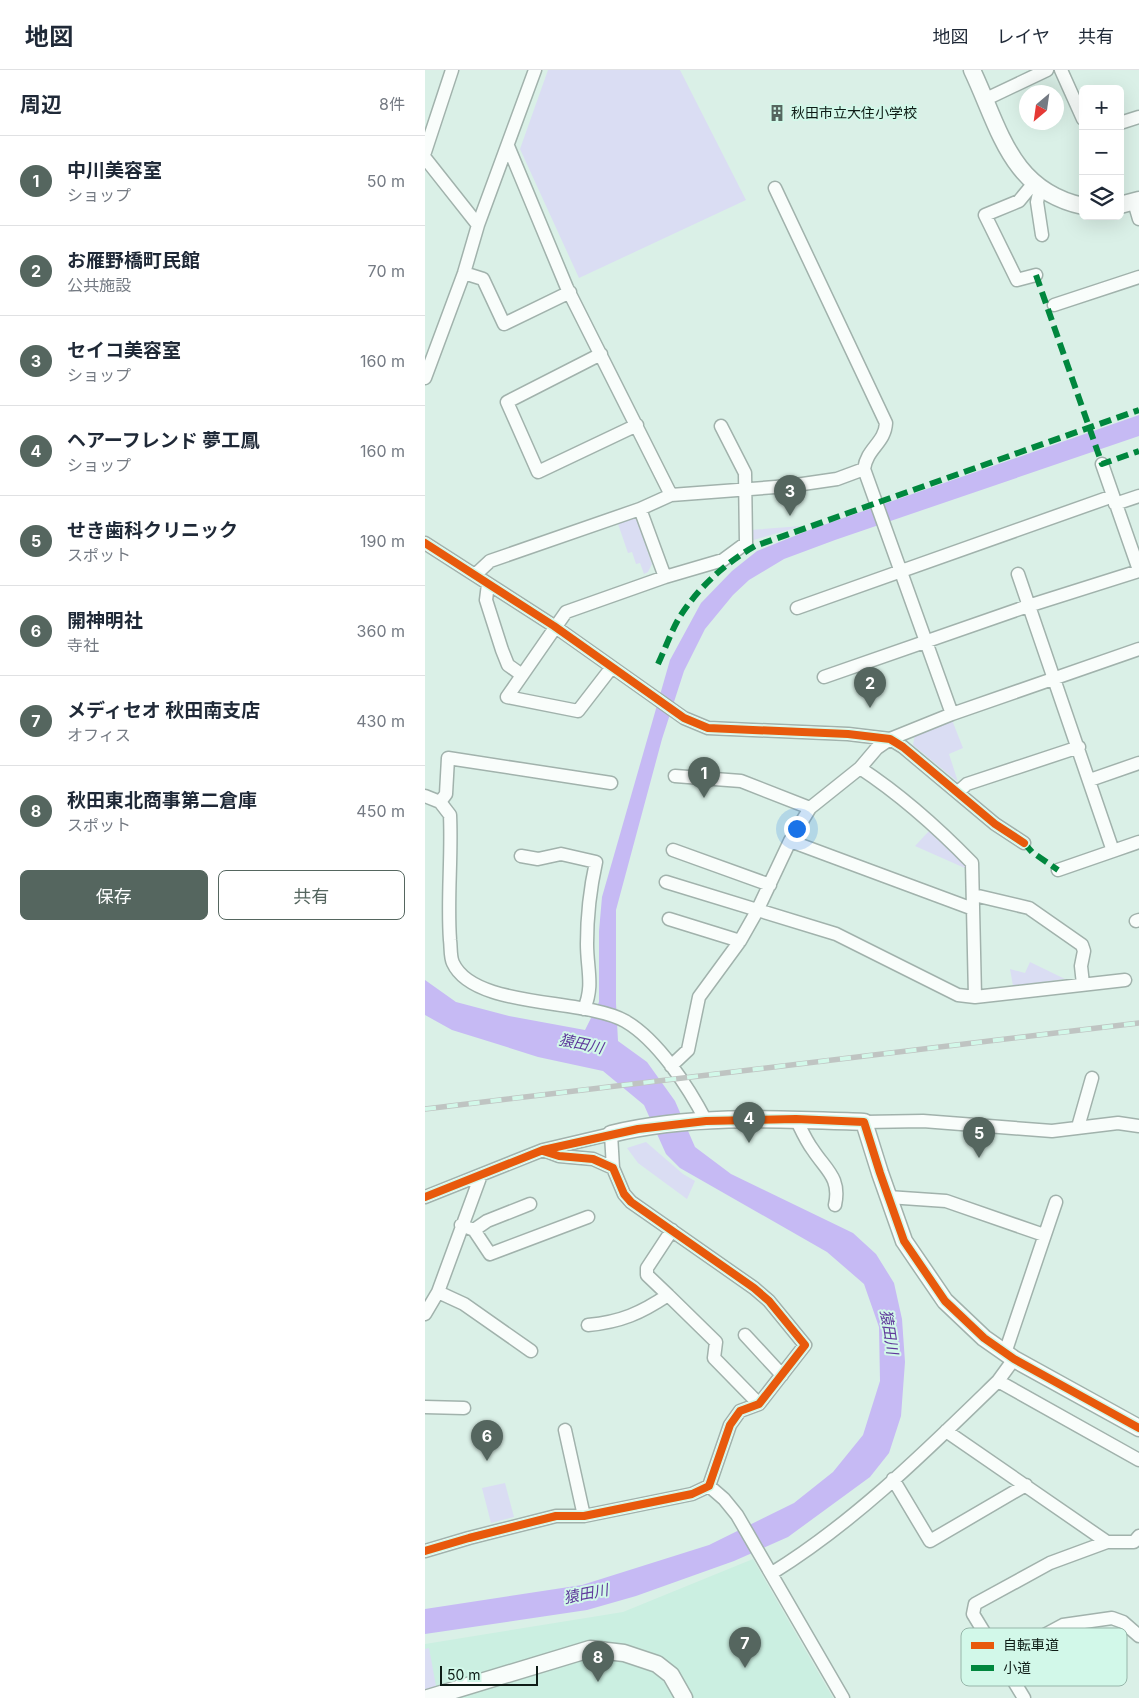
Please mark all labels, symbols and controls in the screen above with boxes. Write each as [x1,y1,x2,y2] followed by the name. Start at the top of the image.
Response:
[25,22,73,51] text: 地図
[933,26,969,47] text: 地図
[997,26,1050,47] text: レイヤ
[1078,26,1114,47] text: 共有
[1019,85,1064,130] north arrow
[1079,85,1124,220] map controls
[1079,85,1124,130] button: +
[20,92,62,117] text: 周辺
[379,94,405,114] text: 8件
[767,103,787,123] building icon: 秋田市立大住小学校
[791,104,917,121] place label: 秋田市立大住小学校
[1079,130,1124,175] button: −
[67,159,162,182] text: 中川美容室
[33,171,39,191] text: 1
[367,171,405,191] text: 50 m
[1079,175,1124,220] button: layers
[67,185,131,205] text: ショップ
[67,249,200,272] text: お雁野橋町民館
[31,261,41,281] text: 2
[368,261,405,281] text: 70 m
[67,275,131,295] text: 公共施設
[67,339,181,362] text: セイコ美容室
[31,351,41,371] text: 3
[360,351,405,371] text: 160 m
[67,365,131,385] text: ショップ
[67,429,259,452] text: ヘアーフレンド 夢工鳳
[31,441,41,461] text: 4
[360,441,405,461] text: 160 m
[67,455,131,475] text: ショップ
[774,475,806,516] pin: 3
[67,519,238,542] text: せき歯科クリニック
[31,531,41,551] text: 5
[360,531,405,551] text: 190 m
[67,545,131,565] text: スポット
[67,609,143,632] text: 開神明社
[31,621,41,641] text: 6
[357,621,405,641] text: 360 m
[67,635,99,655] text: 寺社
[854,667,886,708] pin: 2
[67,699,260,722] text: メディセオ 秋田南支店
[31,711,41,731] text: 7
[356,711,405,731] text: 430 m
[67,725,131,745] text: オフィス
[688,757,720,798] pin: 1
[67,789,257,812] text: 秋田東北商事第二倉庫
[31,801,41,821] text: 8
[356,801,405,821] text: 450 m
[67,815,131,835] text: スポット
[784,816,810,842] your location
[20,870,208,920] button: 保存
[218,870,405,920] button: 共有
[557,1030,607,1058] water label: 猿田川
[733,1102,765,1143] pin: 4
[963,1117,995,1158] pin: 5
[877,1308,903,1358] water label: 猿田川
[471,1420,503,1461] pin: 6
[562,1580,612,1607] water label: 猿田川
[729,1627,761,1668] pin: 7
[961,1628,1127,1686] legend
[1003,1636,1059,1653] text: 自転車道
[582,1641,614,1682] pin: 8
[1003,1659,1031,1676] text: 小道
[440,1663,537,1686] scale bar
[447,1666,481,1683] text: 50 m

